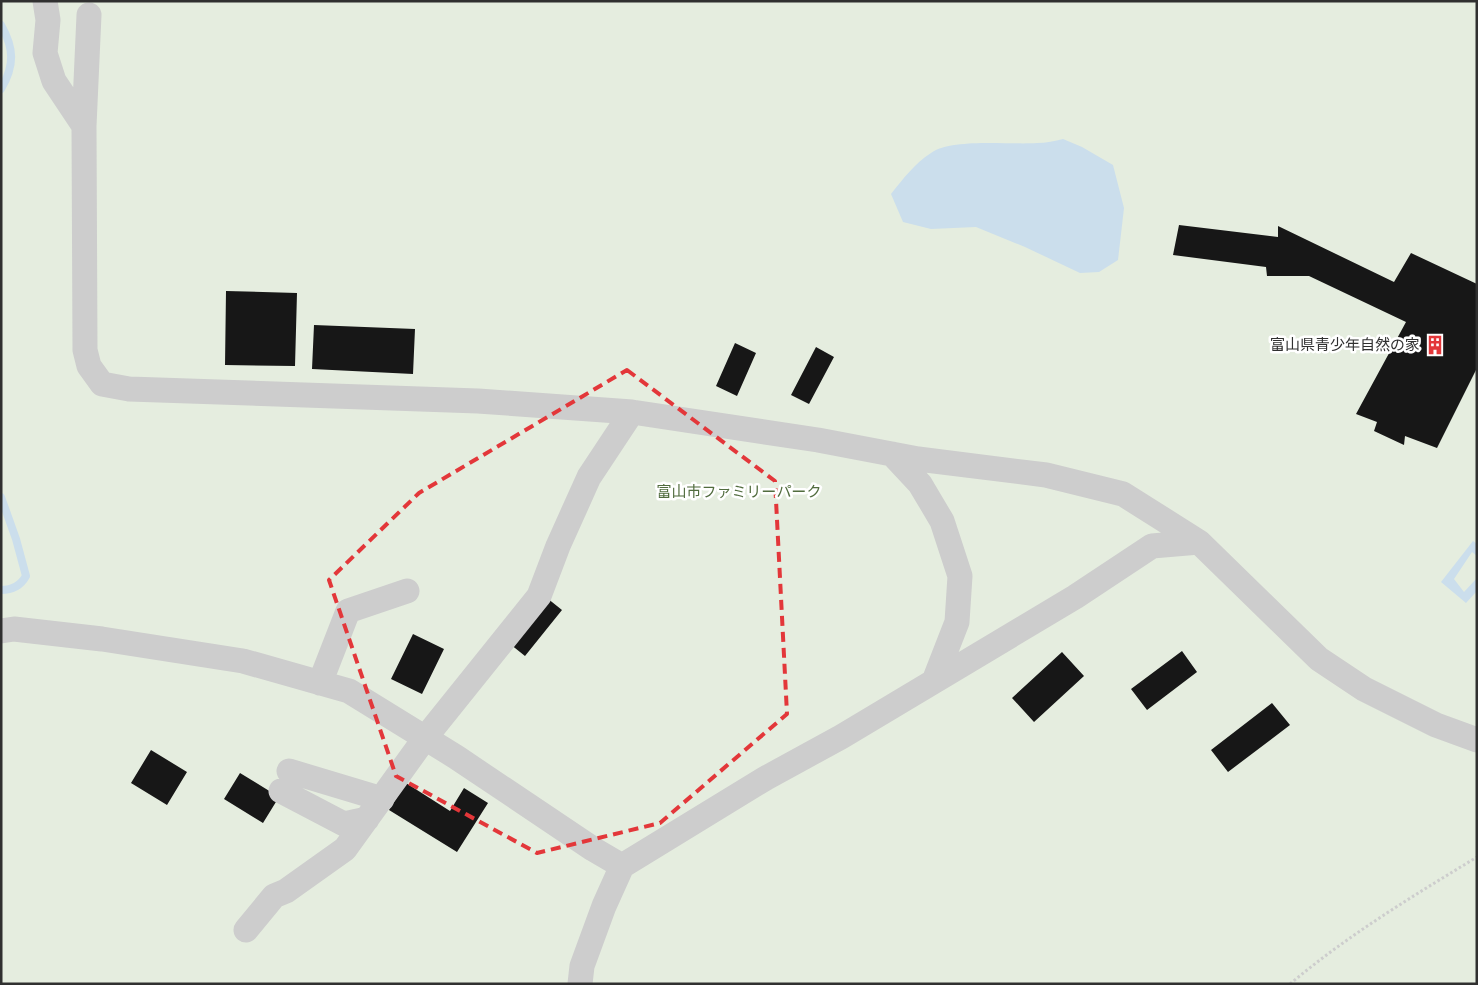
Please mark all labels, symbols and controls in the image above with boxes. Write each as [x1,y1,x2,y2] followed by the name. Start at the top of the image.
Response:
[1424,334,1446,356] building icon: 富山県青少年自然の家
[1270,335,1420,354] place label: 富山県青少年自然の家
[657,482,821,501] park label: 富山市ファミリーパーク

